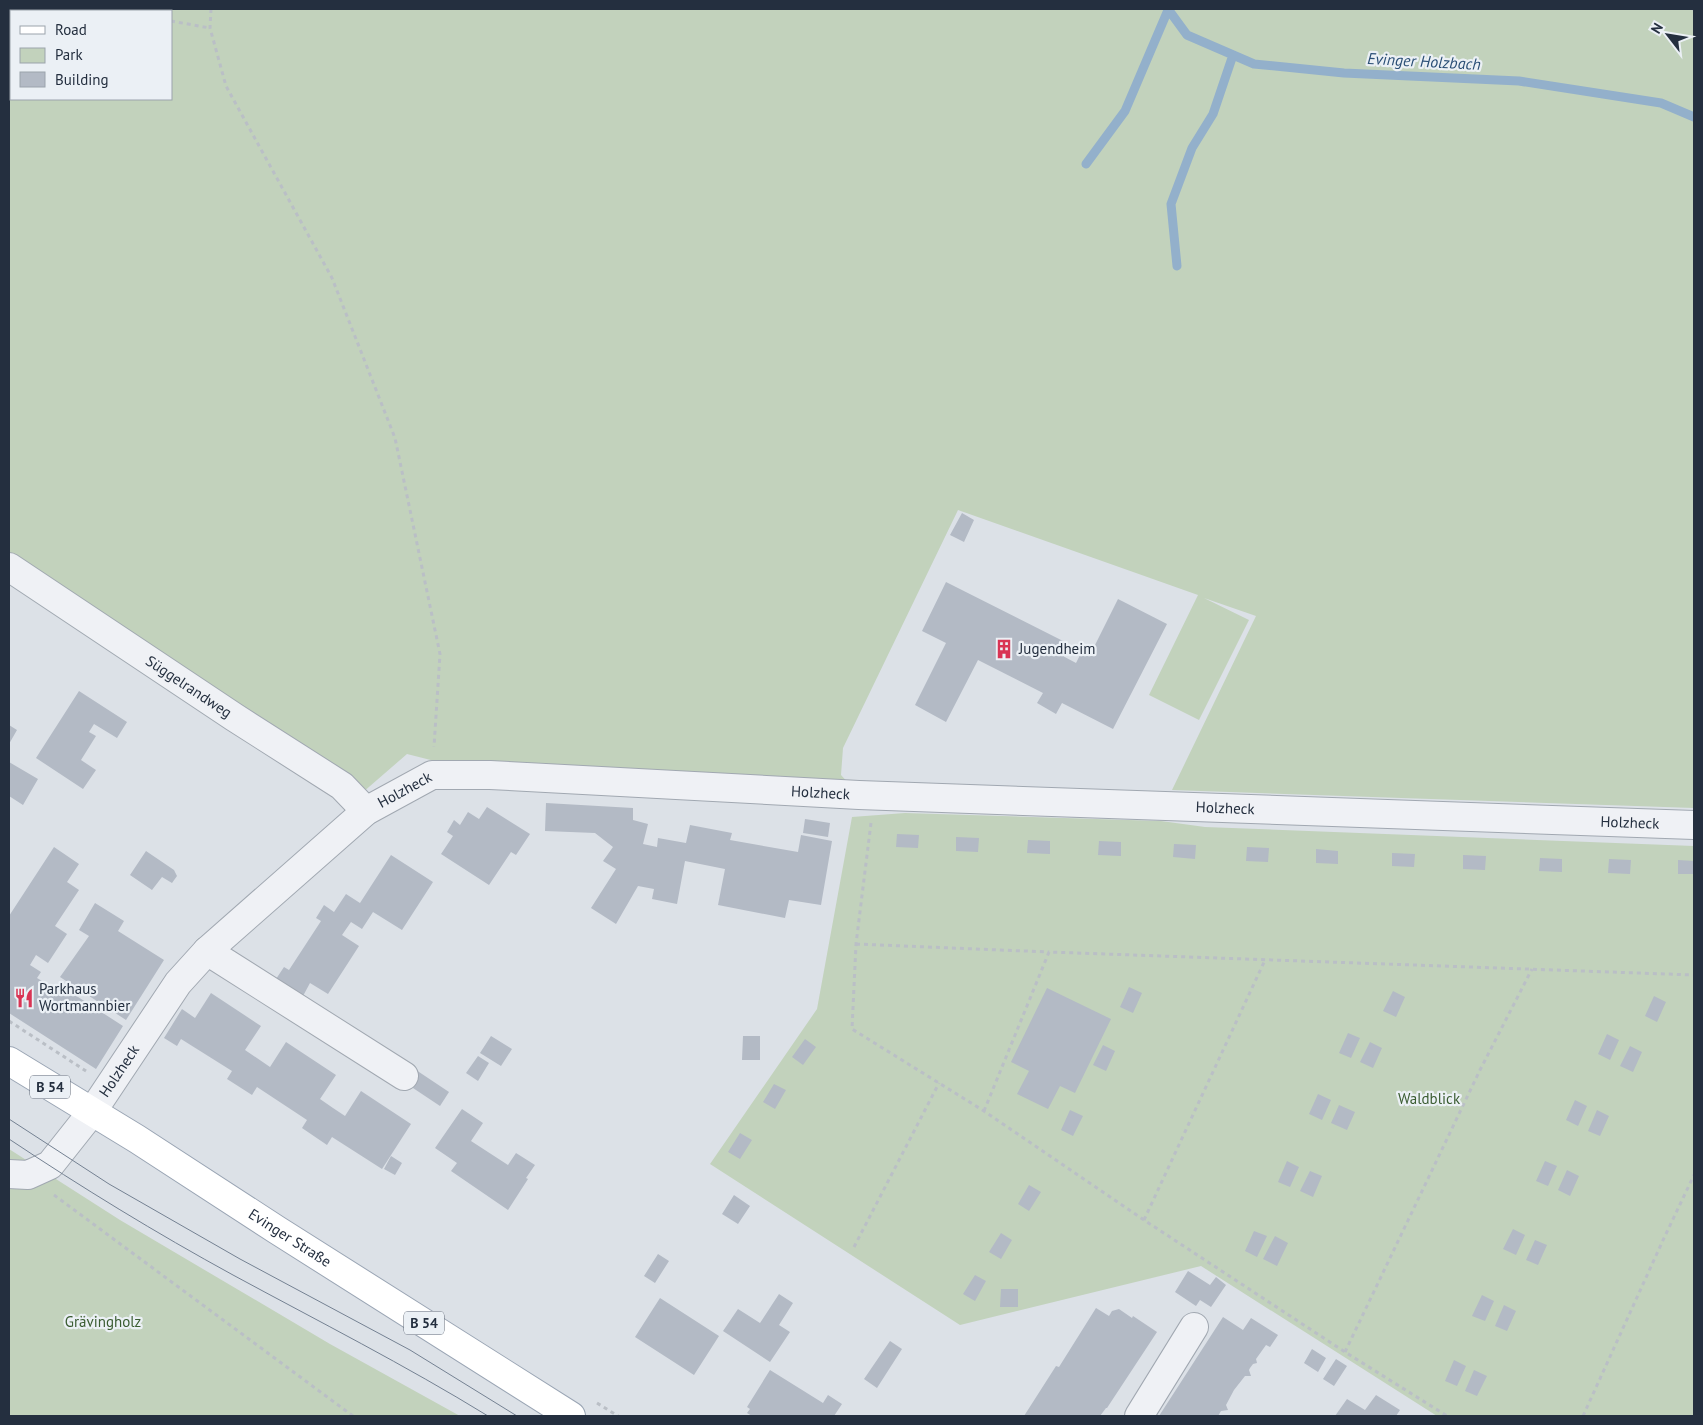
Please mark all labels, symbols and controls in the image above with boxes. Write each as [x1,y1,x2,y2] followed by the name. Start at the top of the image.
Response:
[10,10,172,100] legend
[1643,10,1693,60] north arrow
[55,20,87,39] text: Road
[1647,20,1667,37] text: N
[55,45,83,64] text: Park
[1367,48,1481,74] water label: Evinger Holzbach
[55,70,109,89] text: Building
[993,638,1015,660] building icon: Jugendheim
[1018,639,1095,658] place label: Jugendheim
[142,651,236,722] street label: Süggelrandweg
[374,767,436,812] street label: Holzheck
[791,781,851,804] street label: Holzheck
[1195,797,1256,818] street label: Holzheck
[1600,812,1660,833] street label: Holzheck
[39,979,130,1015] place label: Parkhaus Wortmannbier
[13,987,35,1009] restaurant icon: Parkhaus Wortmannbier
[95,1040,144,1101] street label: Holzheck
[30,1076,70,1098] road number: B 54
[1398,1089,1461,1108] park label: Waldblick
[245,1204,335,1271] street label: Evinger Straße
[65,1312,141,1331] park label: Grävingholz
[404,1312,444,1335] road number: B 54

